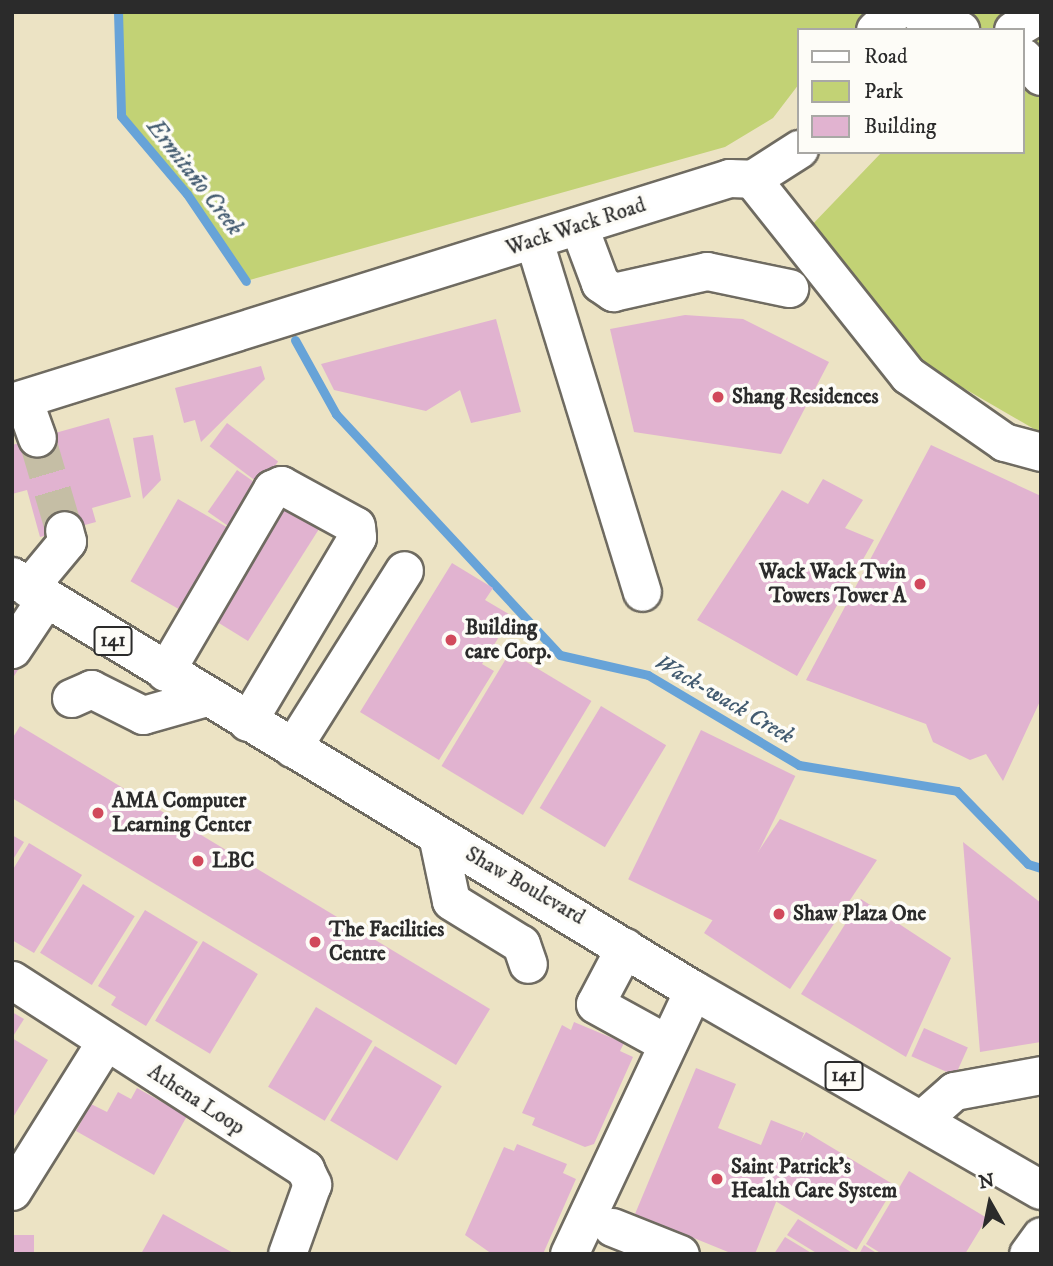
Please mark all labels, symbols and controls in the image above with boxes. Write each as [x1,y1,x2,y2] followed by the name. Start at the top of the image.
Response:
[797,28,1025,154] legend
[864,44,908,70] text: Road
[864,79,903,105] text: Park
[140,114,248,242] water label: Ermitaño Creek
[864,114,936,140] text: Building
[503,193,649,261] street label: Wack Wack Road
[732,384,878,410] place label: Shang Residences
[710,389,726,405] marker: Shang Residences
[759,559,906,609] place label: Wack Wack Twin Towers Tower A
[912,576,928,592] marker: Wack Wack Twin Towers Tower A
[465,615,551,665] place label: Building care Corp.
[92,626,134,656] road number: 141
[443,632,459,648] marker: Building care Corp.
[650,649,798,751] water label: Wack-wack Creek
[112,788,251,838] place label: AMA Computer Learning Center
[90,805,106,821] marker: AMA Computer Learning Center
[461,842,589,930] street label: Shaw Boulevard
[212,848,254,874] place label: LBC
[190,853,206,869] marker: LBC
[793,901,926,927] place label: Shaw Plaza One
[771,906,787,922] marker: Shaw Plaza One
[329,917,444,967] place label: The Facilities Centre
[307,934,323,950] marker: The Facilities Centre
[143,1059,249,1141] street label: Athena Loop
[823,1060,865,1092] road number: 141
[731,1154,897,1204] place label: Saint Patrick's Health Care System
[955,1168,1025,1238] north arrow
[977,1169,996,1194] text: N
[709,1171,725,1187] marker: Saint Patrick's Health Care System

